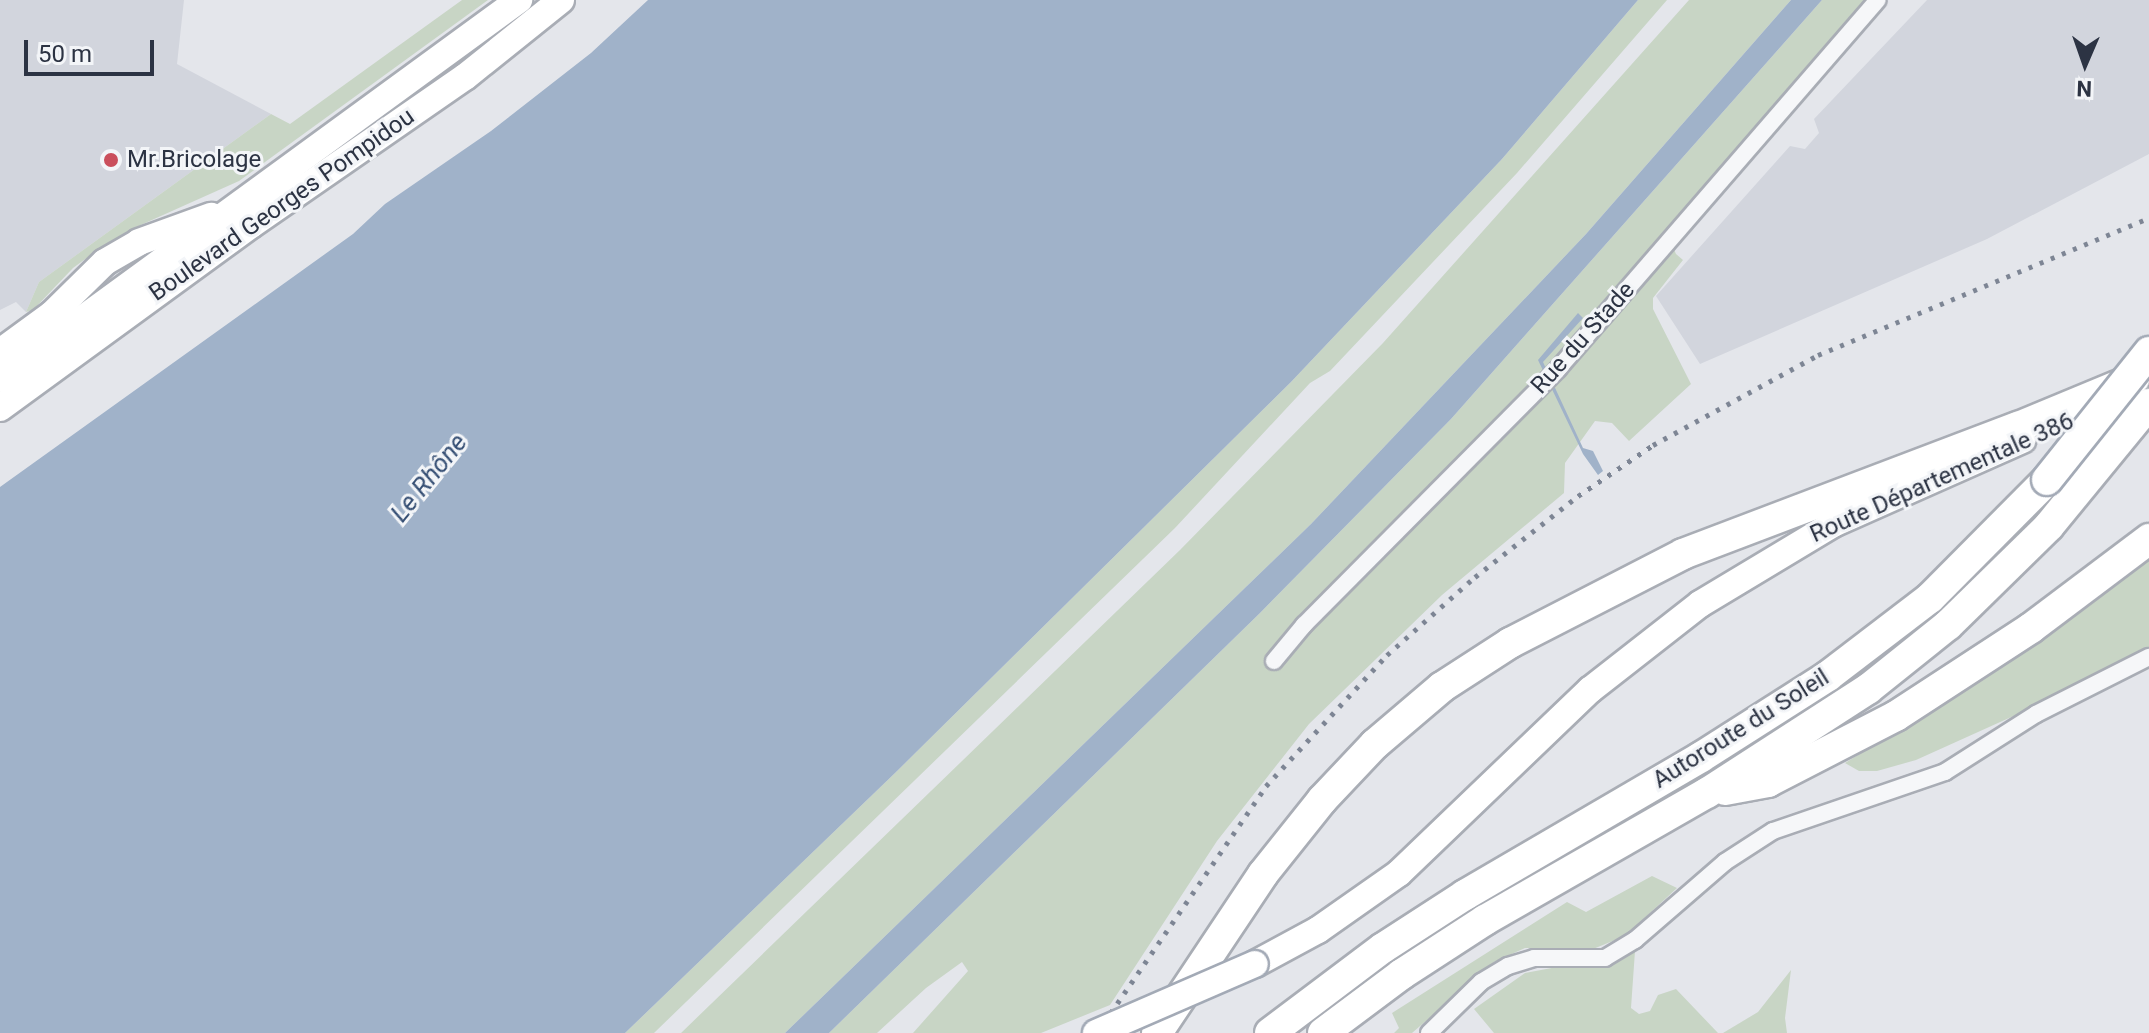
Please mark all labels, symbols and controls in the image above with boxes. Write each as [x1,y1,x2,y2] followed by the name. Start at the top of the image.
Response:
[28,24,158,74] scale bar
[2045,24,2125,104] north arrow
[38,40,92,68] text: 50 m
[2076,76,2092,101] text: N
[144,102,420,308] street label: Boulevard Georges Pompidou
[127,146,261,174] place label: Mr.Bricolage
[102,151,120,169] marker: Mr.Bricolage
[1525,276,1641,400] street label: Rue du Stade
[1806,407,2078,549] street label: Route Départementale 386
[384,428,474,528] water label: Le Rhône
[1648,663,1834,795] street label: Autoroute du Soleil

